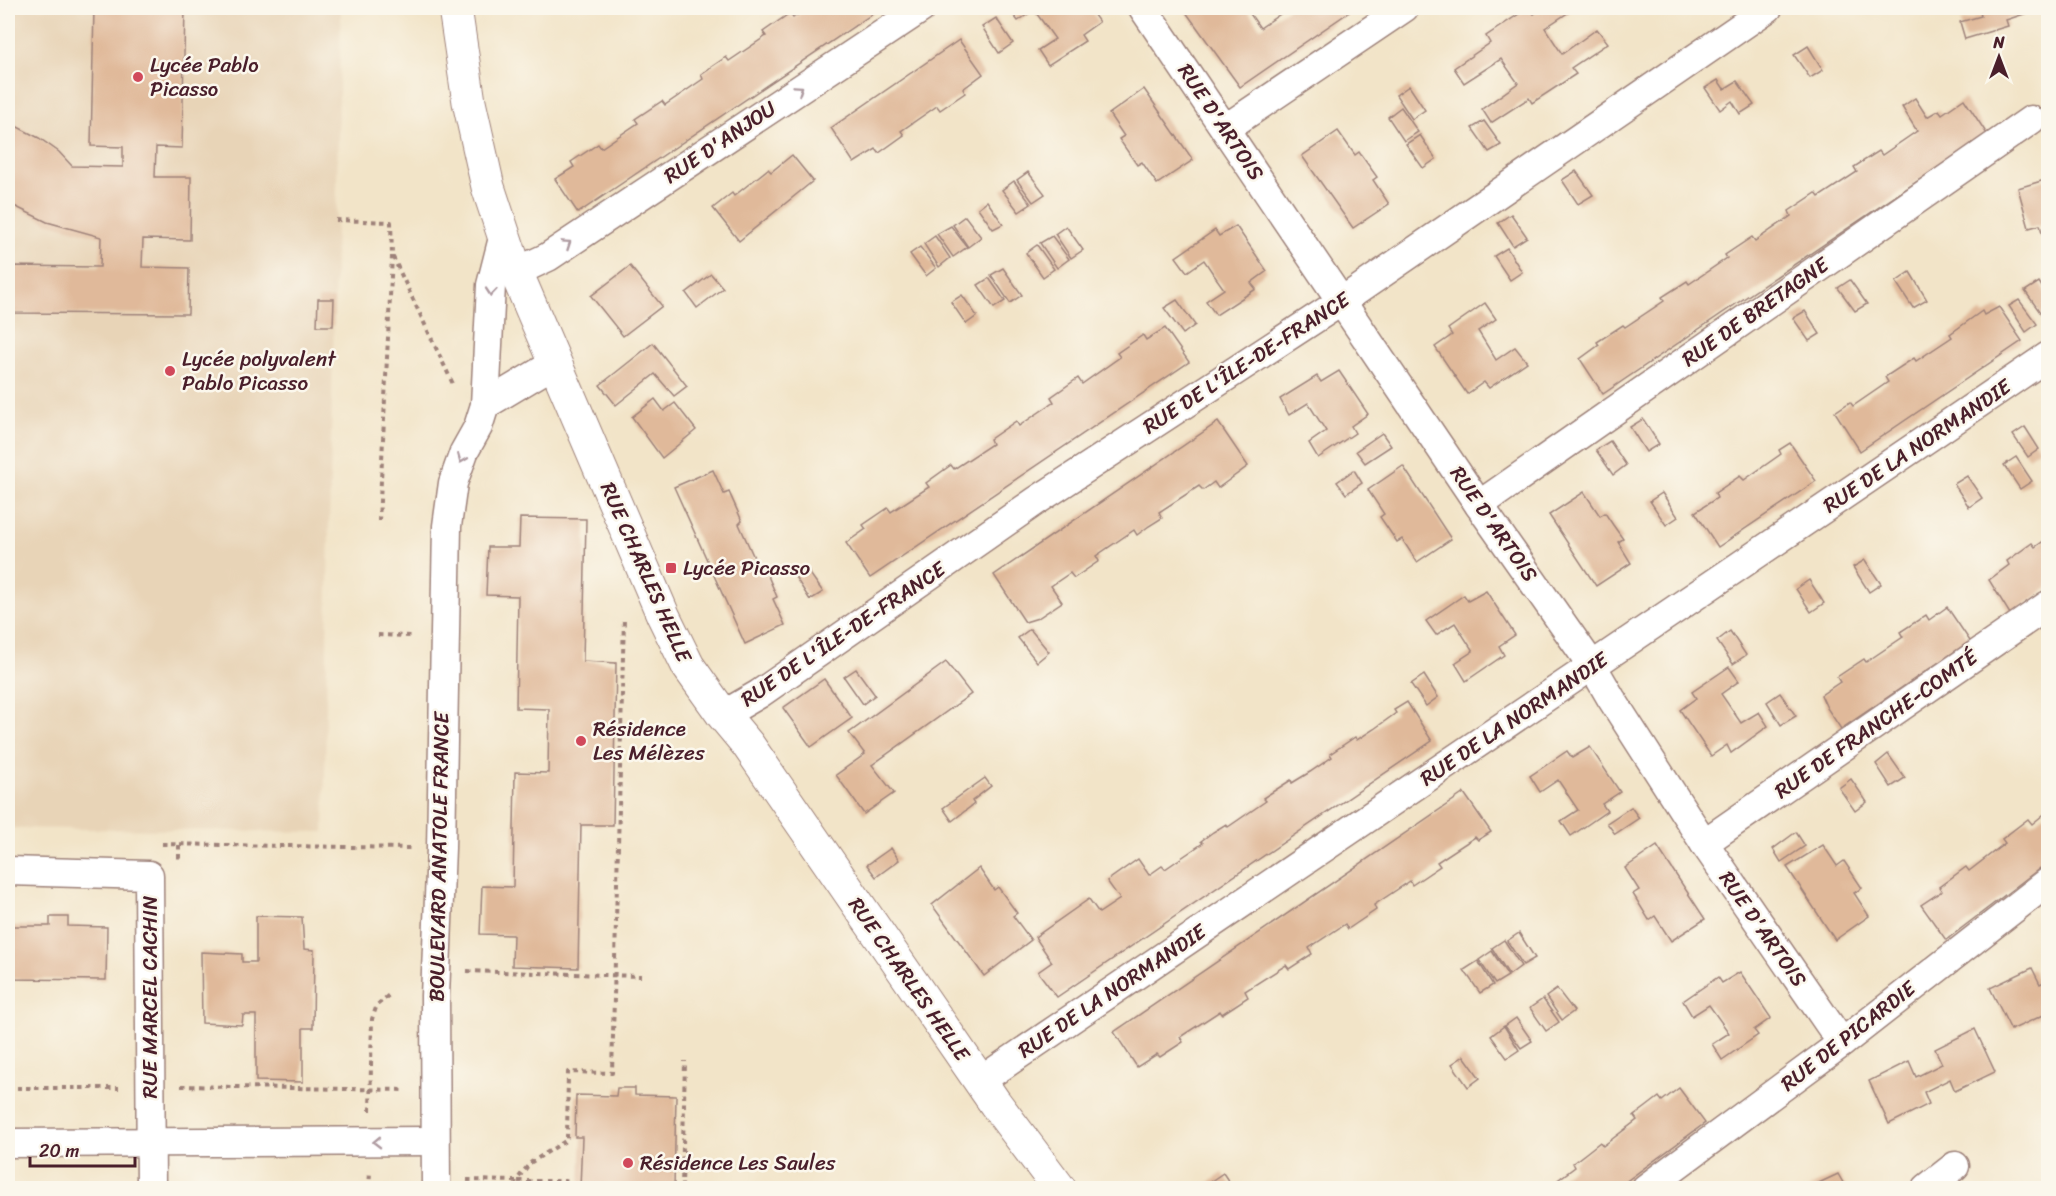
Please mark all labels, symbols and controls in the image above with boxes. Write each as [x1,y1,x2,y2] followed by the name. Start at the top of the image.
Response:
[1969,27,2029,87] north arrow
[1992,28,2005,57] text: N
[150,46,259,108] place label: Lycée Pablo Picasso
[1167,55,1275,189] street label: RUE D'ARTOIS
[131,70,145,84] marker: Lycée Pablo Picasso
[793,85,803,97] one-way arrow
[656,90,785,194] street label: RUE D'ANJOU
[560,240,571,251] one-way arrow
[1673,246,1838,377] street label: RUE DE BRETAGNE
[1135,281,1359,445] street label: RUE DE L'ÎLE-DE-FRANCE
[485,287,498,296] one-way arrow
[182,340,337,402] place label: Lycée polyvalent Pablo Picasso
[163,364,177,378] marker: Lycée polyvalent Pablo Picasso
[1815,368,2020,524] street label: RUE DE LA NORMANDIE
[457,452,469,463] one-way arrow
[1440,458,1548,590] street label: RUE D'ARTOIS
[589,476,703,669] street label: RUE CHARLES HELLE
[683,549,811,587] place label: Lycée Picasso
[732,550,955,717] street label: RUE DE L'ÎLE-DE-FRANCE
[664,561,678,575] marker: Lycée Picasso
[1766,638,1987,809] street label: RUE DE FRANCHE-COMTÉ
[1412,641,1617,797] street label: RUE DE LA NORMANDIE
[417,710,461,1002] street label: BOULEVARD ANATOLE FRANCE
[593,710,705,772] place label: Résidence Les Mélèzes
[574,734,588,748] marker: Résidence Les Mélèzes
[1709,863,1817,995] street label: RUE D'ARTOIS
[838,889,981,1070] street label: RUE CHARLES HELLE
[131,895,169,1099] street label: RUE MARCEL CACHIN
[1010,913,1215,1069] street label: RUE DE LA NORMANDIE
[1772,970,1925,1101] street label: RUE DE PICARDIE
[30,1130,135,1168] scale bar
[39,1135,79,1167] text: 20 m
[372,1136,381,1148] one-way arrow
[640,1144,836,1182] place label: Résidence Les Saules
[621,1156,635,1170] marker: Résidence Les Saules

